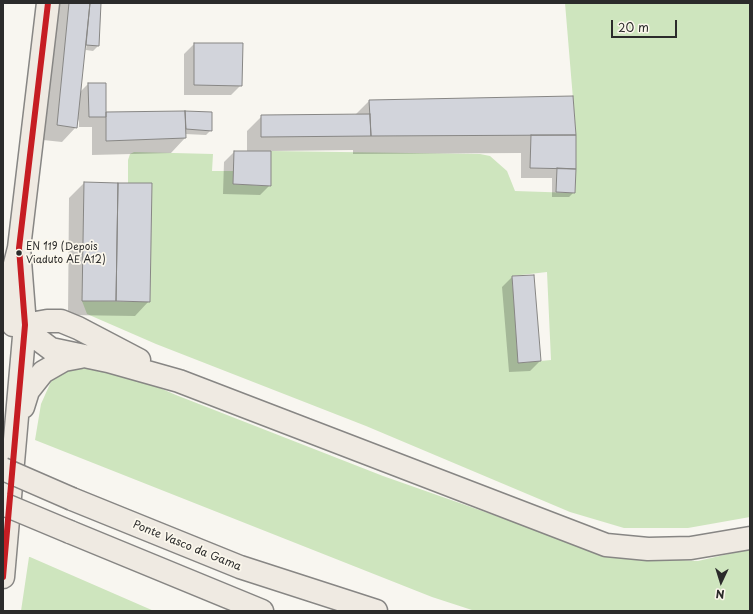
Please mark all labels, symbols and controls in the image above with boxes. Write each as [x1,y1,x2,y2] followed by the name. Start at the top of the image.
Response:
[613,12,679,38] scale bar
[618,18,649,36] text: 20 m
[26,241,106,264] place label: EN 119 (Depois Viaduto AE A12)
[14,248,24,258] marker: EN 119 (Depois Viaduto AE A12)
[131,518,243,574] street label: Ponte Vasco da Gama
[701,562,741,602] north arrow
[715,586,725,603] text: N

